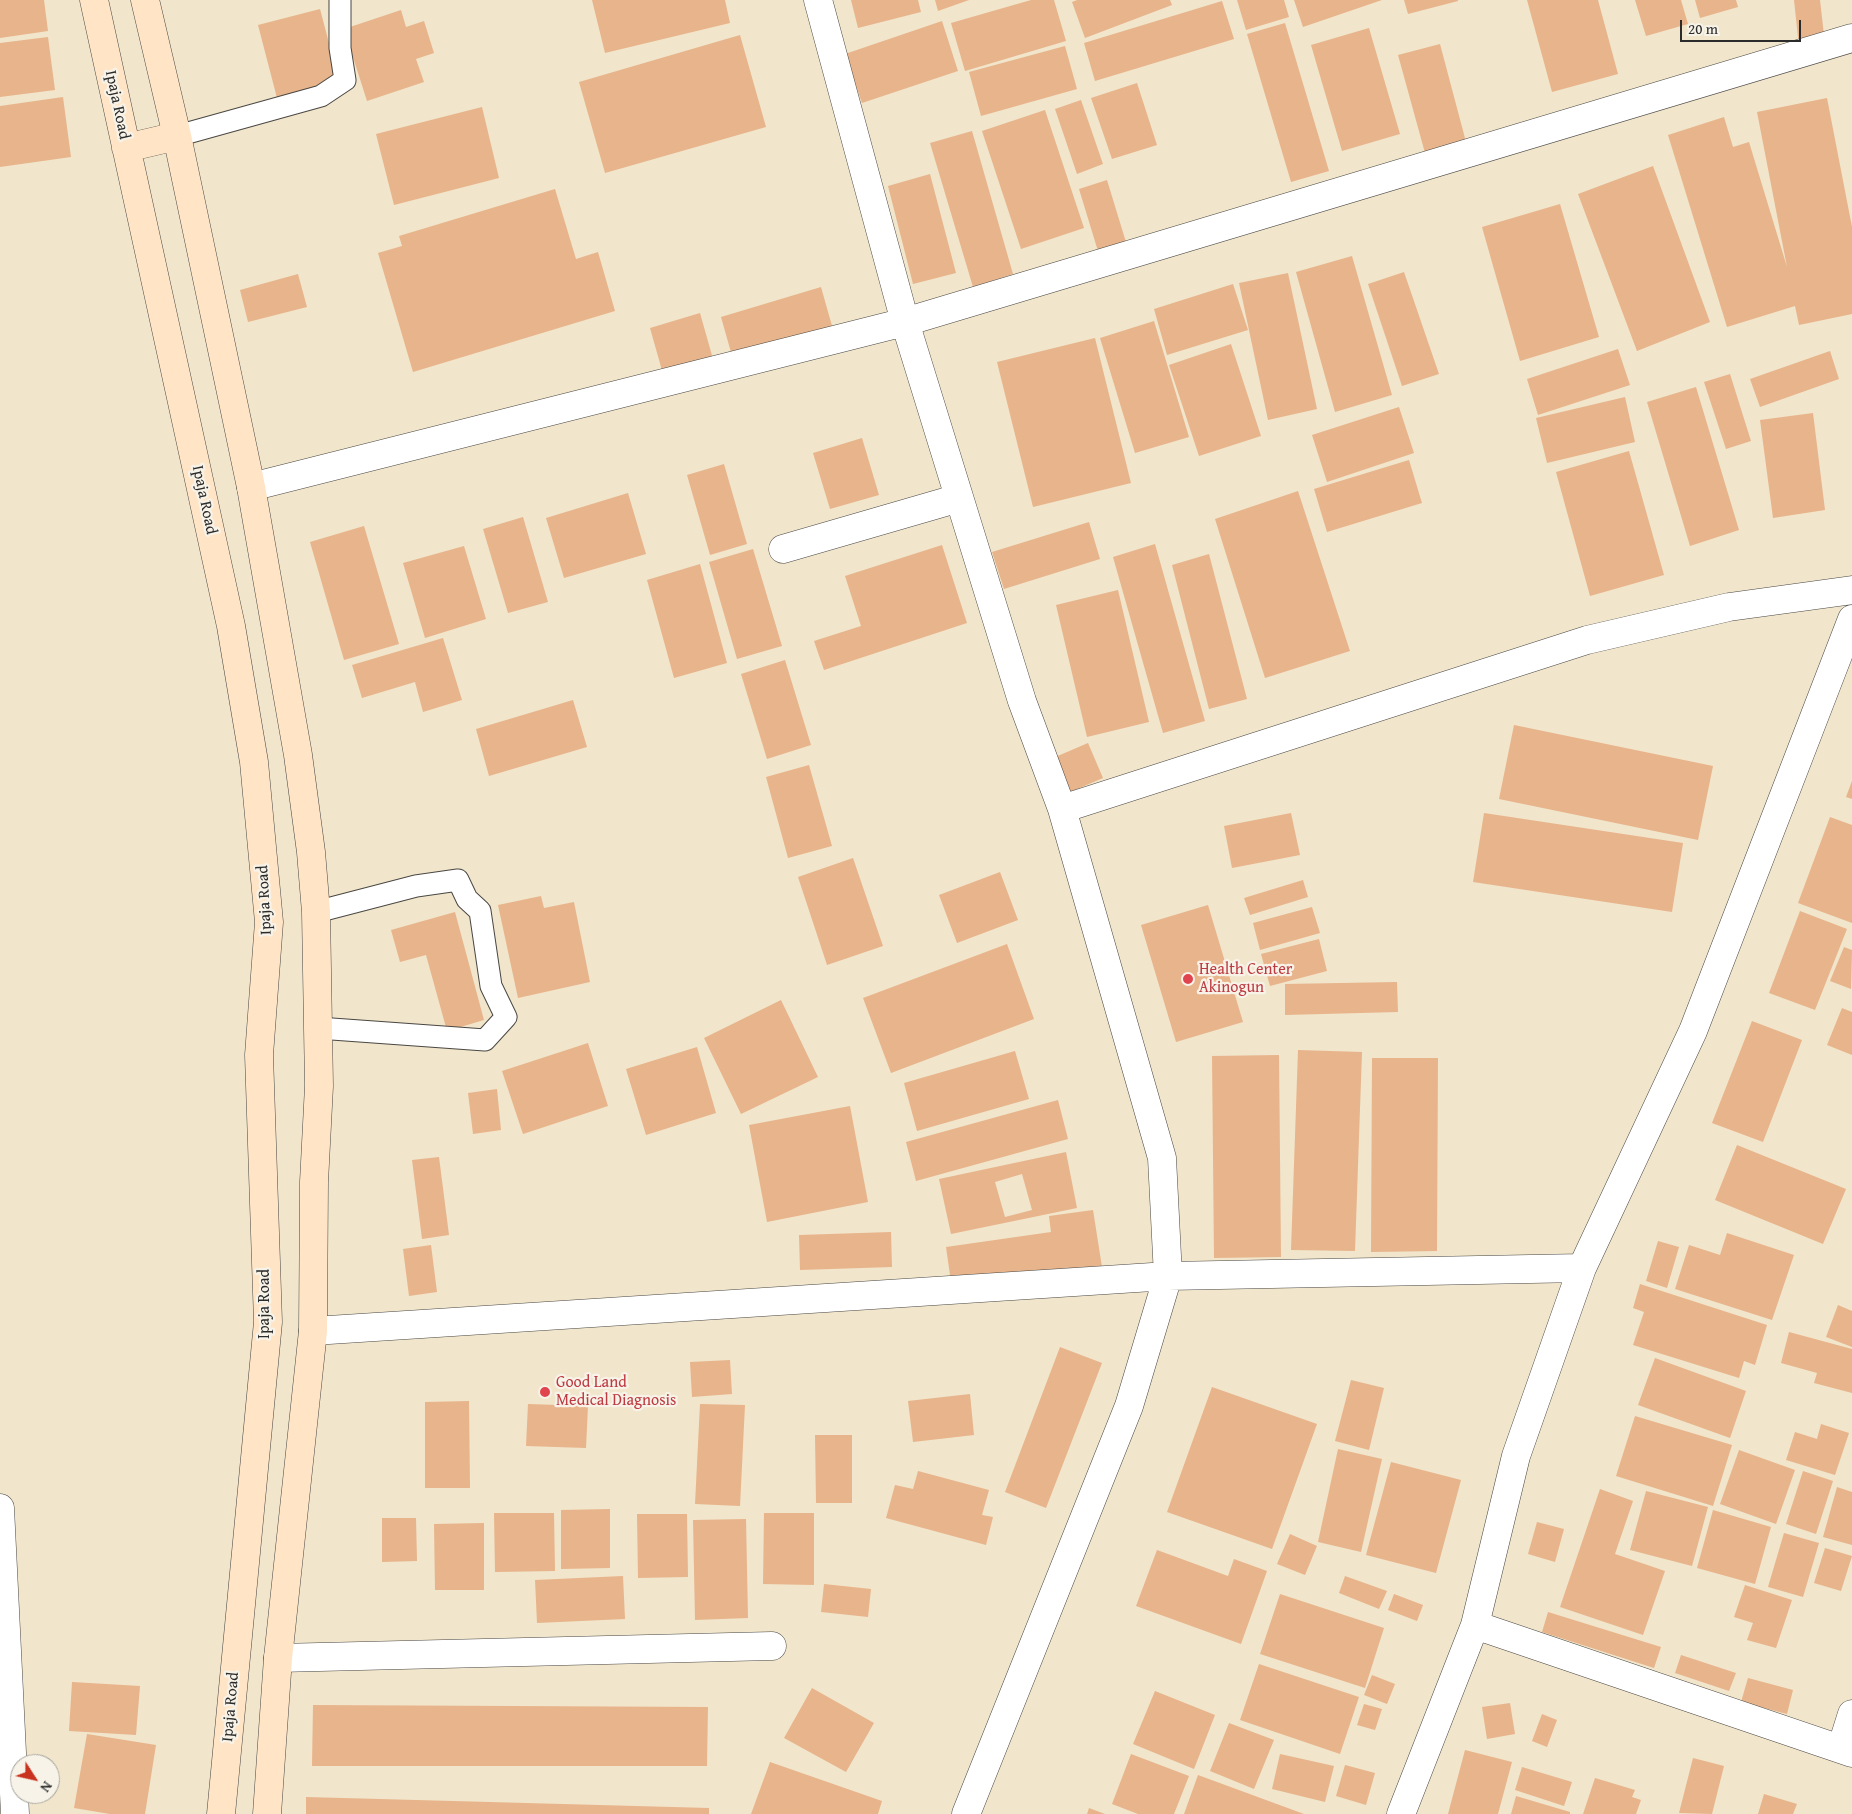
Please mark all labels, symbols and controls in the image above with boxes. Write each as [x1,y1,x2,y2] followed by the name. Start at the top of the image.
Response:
[1682,10,1803,42] scale bar
[1688,18,1718,39] text: 20 m
[100,69,134,141] street label: Ipaja Road
[187,464,221,536] street label: Ipaja Road
[254,865,276,935] street label: Ipaja Road
[1199,960,1292,998] place label: Health Center Akinogun
[1181,972,1195,986] marker: Health Center Akinogun
[255,1269,275,1339] street label: Ipaja Road
[556,1373,676,1411] place label: Good Land Medical Diagnosis
[538,1385,552,1399] marker: Good Land Medical Diagnosis
[218,1671,244,1743] street label: Ipaja Road
[10,1754,60,1804] north arrow
[36,1777,57,1797] text: N

